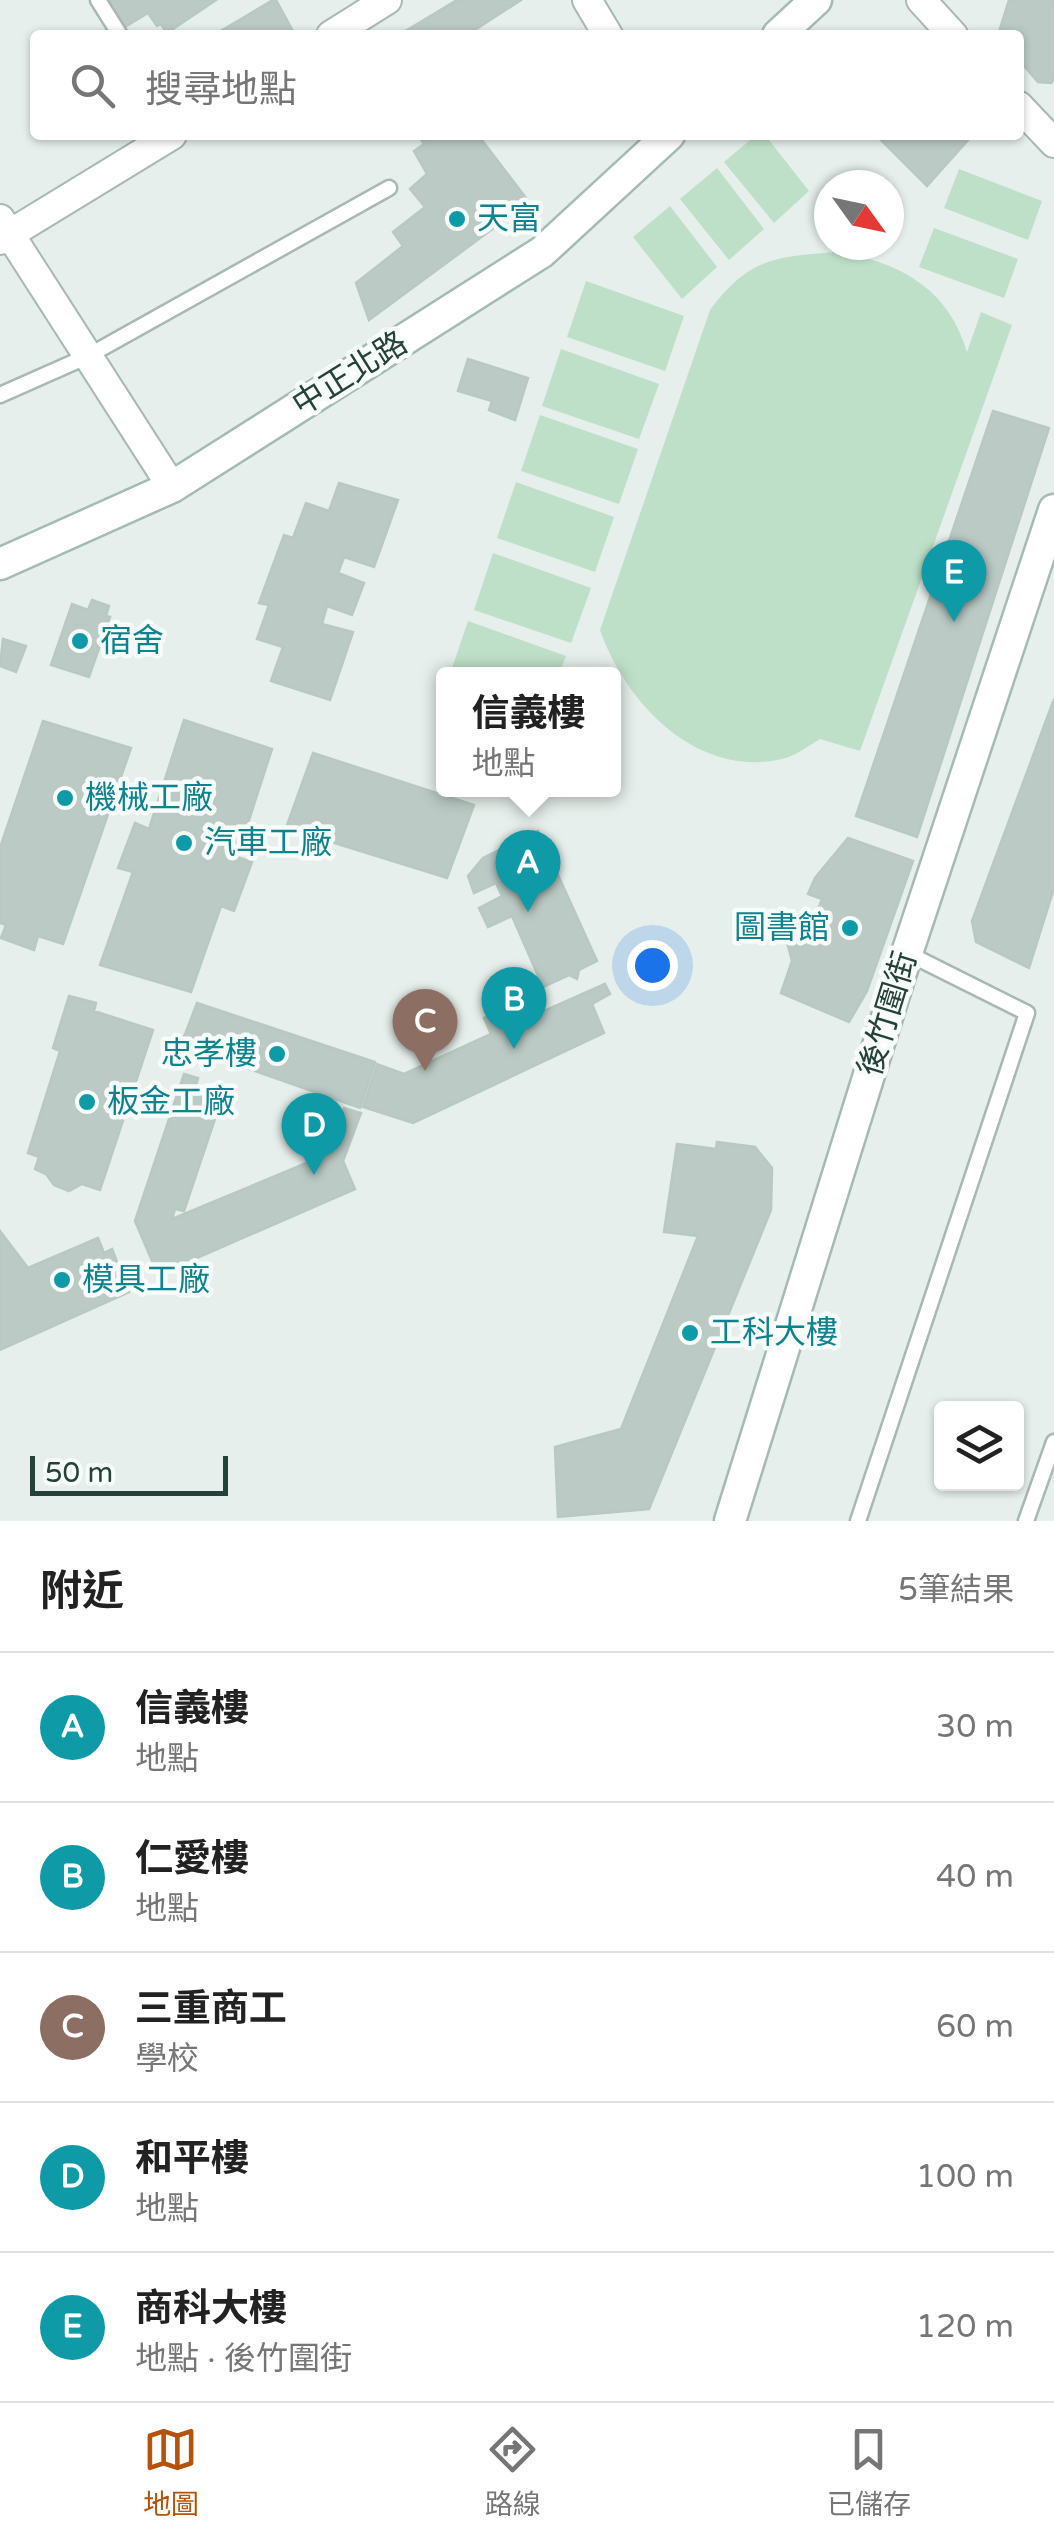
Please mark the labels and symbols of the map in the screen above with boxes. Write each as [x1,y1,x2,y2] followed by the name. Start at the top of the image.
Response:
[814,170,904,260] north arrow
[477,200,541,238] place label: 天富
[446,208,468,230] marker: 天富
[286,324,414,424] street label: 中正北路
[922,540,986,622] pin: E
[100,622,164,660] place label: 宿舍
[69,630,91,652] marker: 宿舍
[85,779,213,817] place label: 機械工廠
[54,787,76,809] marker: 機械工廠
[204,824,332,862] place label: 汽車工廠
[496,830,560,912] pin: A
[173,832,195,854] marker: 汽車工廠
[734,909,830,947] place label: 圖書館
[839,917,861,939] marker: 圖書館
[627,940,678,991] your location
[851,947,925,1081] street label: 後竹圍街
[482,966,546,1049] pin: B
[392,988,458,1071] pin: C
[161,1035,257,1073] place label: 忠孝樓
[266,1043,288,1065] marker: 忠孝樓
[107,1083,235,1121] place label: 板金工廠
[76,1091,98,1113] marker: 板金工廠
[282,1092,346,1175] pin: D
[82,1261,210,1299] place label: 模具工廠
[51,1269,73,1291] marker: 模具工廠
[710,1314,838,1352] place label: 工科大樓
[679,1322,701,1344] marker: 工科大樓
[30,1451,228,1496] scale bar

